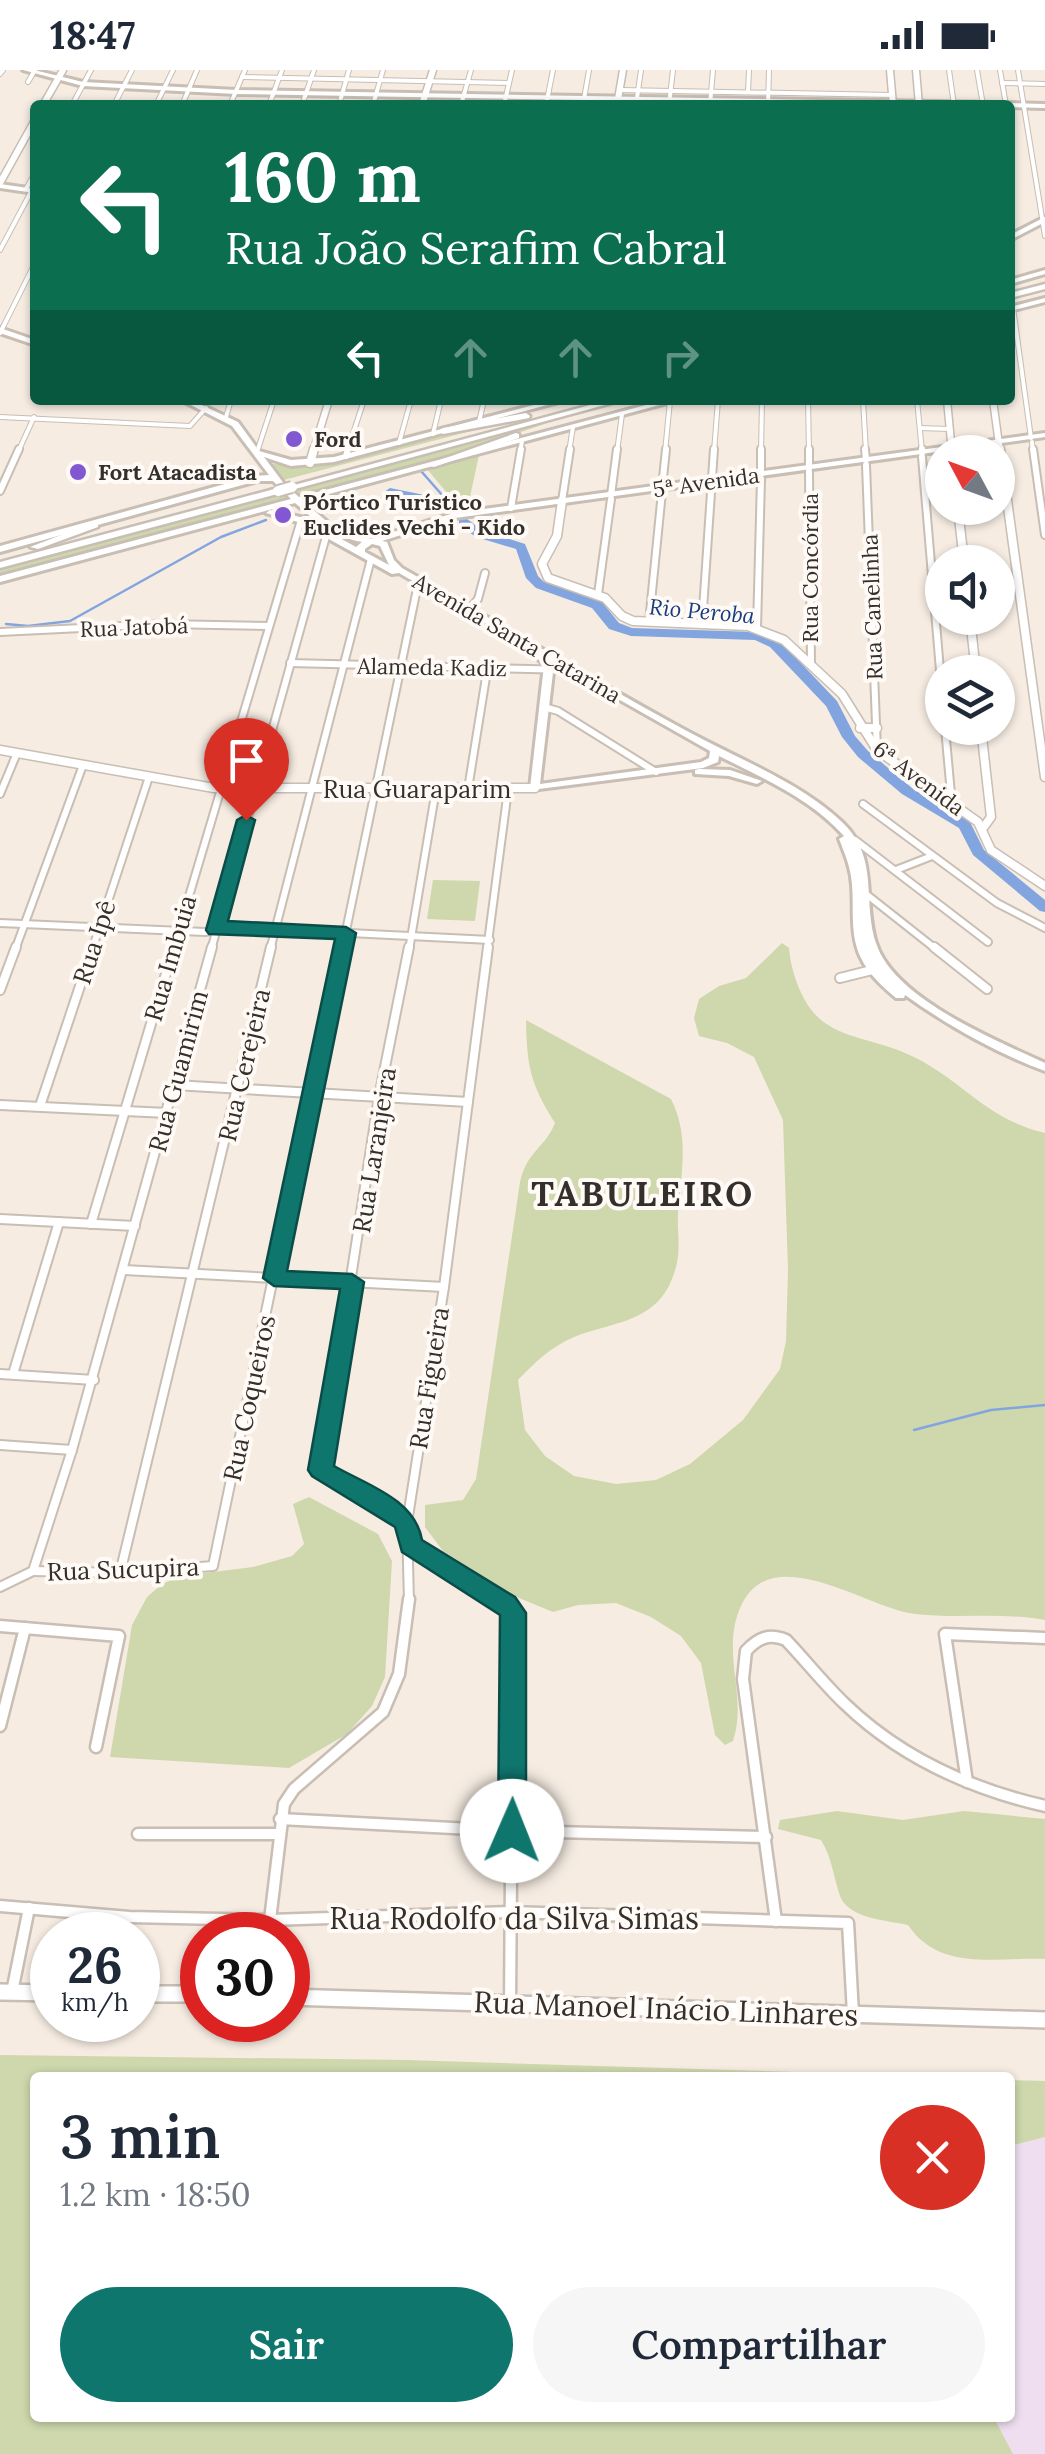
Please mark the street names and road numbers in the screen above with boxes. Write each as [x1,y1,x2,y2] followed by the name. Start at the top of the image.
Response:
[651,461,761,503] street label: 5ª Avenida
[796,493,824,643] street label: Rua Concórdia
[855,533,889,681] street label: Rua Canelinha
[407,566,626,709] street label: Avenida Santa Catarina
[79,611,189,643] street label: Rua Jatobá
[356,652,507,682] street label: Alameda Kadiz
[868,734,970,822] street label: 6ª Avenida
[323,773,511,805] street label: Rua Guaraparim
[137,891,203,1025] street label: Rua Imbuia
[65,896,123,988] street label: Rua Ipê
[211,985,277,1145] street label: Rua Cerejeira
[141,986,215,1156] street label: Rua Guamirim
[345,1065,403,1235] street label: Rua Laranjeira
[402,1304,456,1451] street label: Rua Figueira
[216,1312,282,1484] street label: Rua Coqueiros
[46,1550,200,1588] street label: Rua Sucupira
[329,1899,699,1937] street label: Rua Rodolfo da Silva Simas
[473,1982,859,2034] street label: Rua Manoel Inácio Linhares

